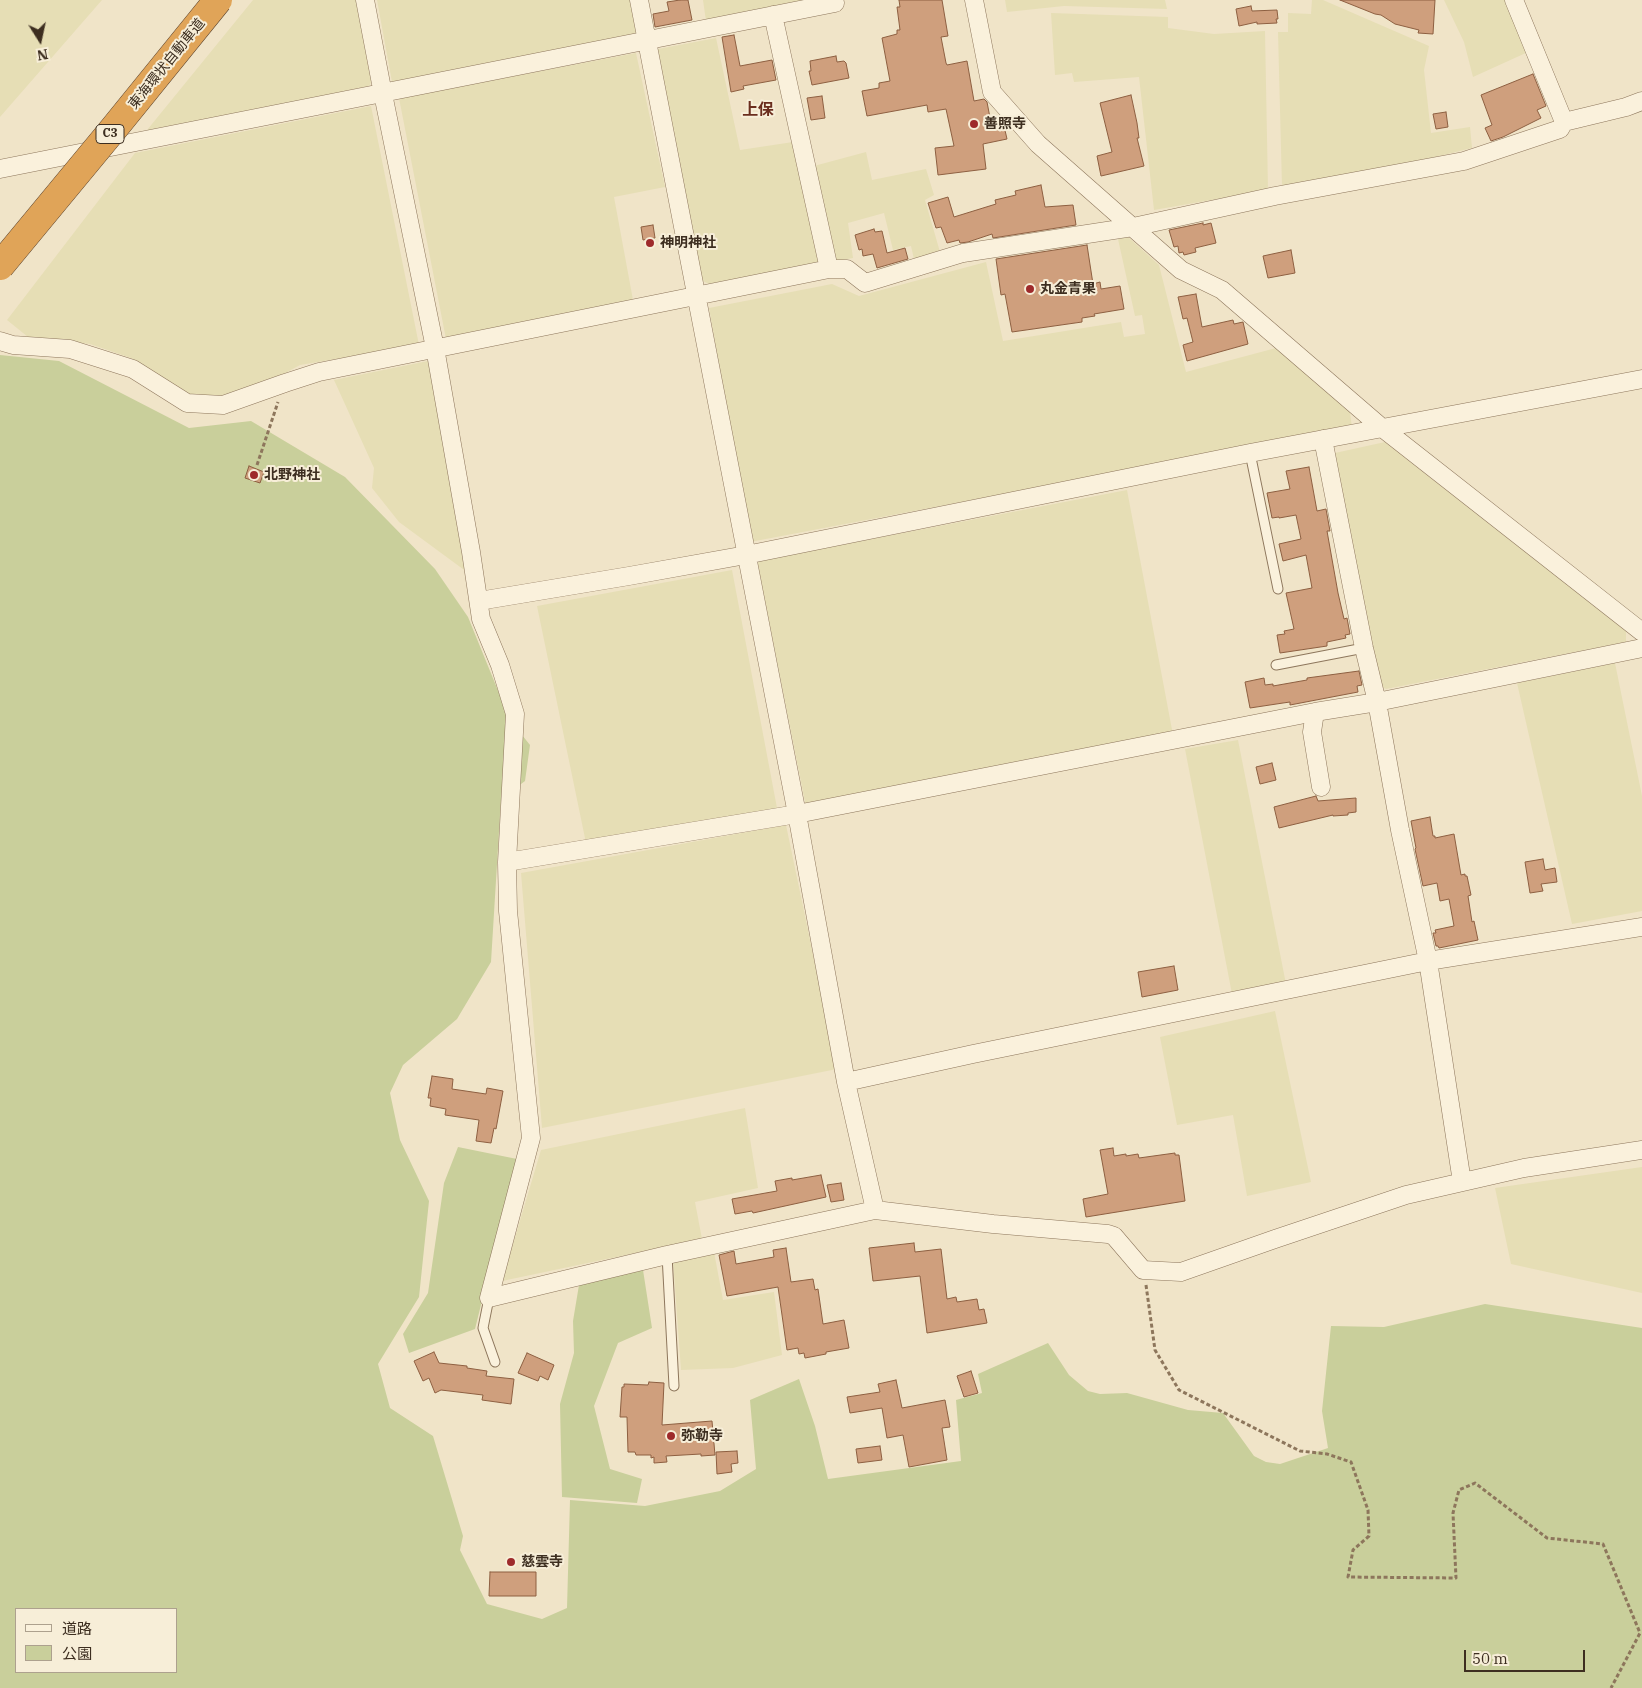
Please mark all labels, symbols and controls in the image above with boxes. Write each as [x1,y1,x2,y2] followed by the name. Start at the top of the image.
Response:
[15,15,65,65] north arrow
[125,15,209,113] street label: 東海環状自動車道
[36,45,50,65] text: N
[742,100,774,120] district label: 上保
[984,116,1026,132] place label: 善照寺
[968,118,980,130] marker: 善照寺
[96,125,124,144] road number: C3
[660,235,716,251] place label: 神明神社
[644,237,656,249] marker: 神明神社
[1040,281,1096,297] place label: 丸金青果
[1024,283,1036,295] marker: 丸金青果
[264,467,320,483] place label: 北野神社
[248,469,260,481] marker: 北野神社
[681,1428,723,1444] place label: 弥勒寺
[665,1430,677,1442] marker: 弥勒寺
[521,1554,563,1570] place label: 慈雲寺
[505,1556,517,1568] marker: 慈雲寺
[15,1608,178,1673] legend
[62,1619,92,1638] text: 道路
[1467,1640,1588,1672] scale bar
[62,1644,92,1663] text: 公園
[1472,1649,1508,1668] text: 50 m

